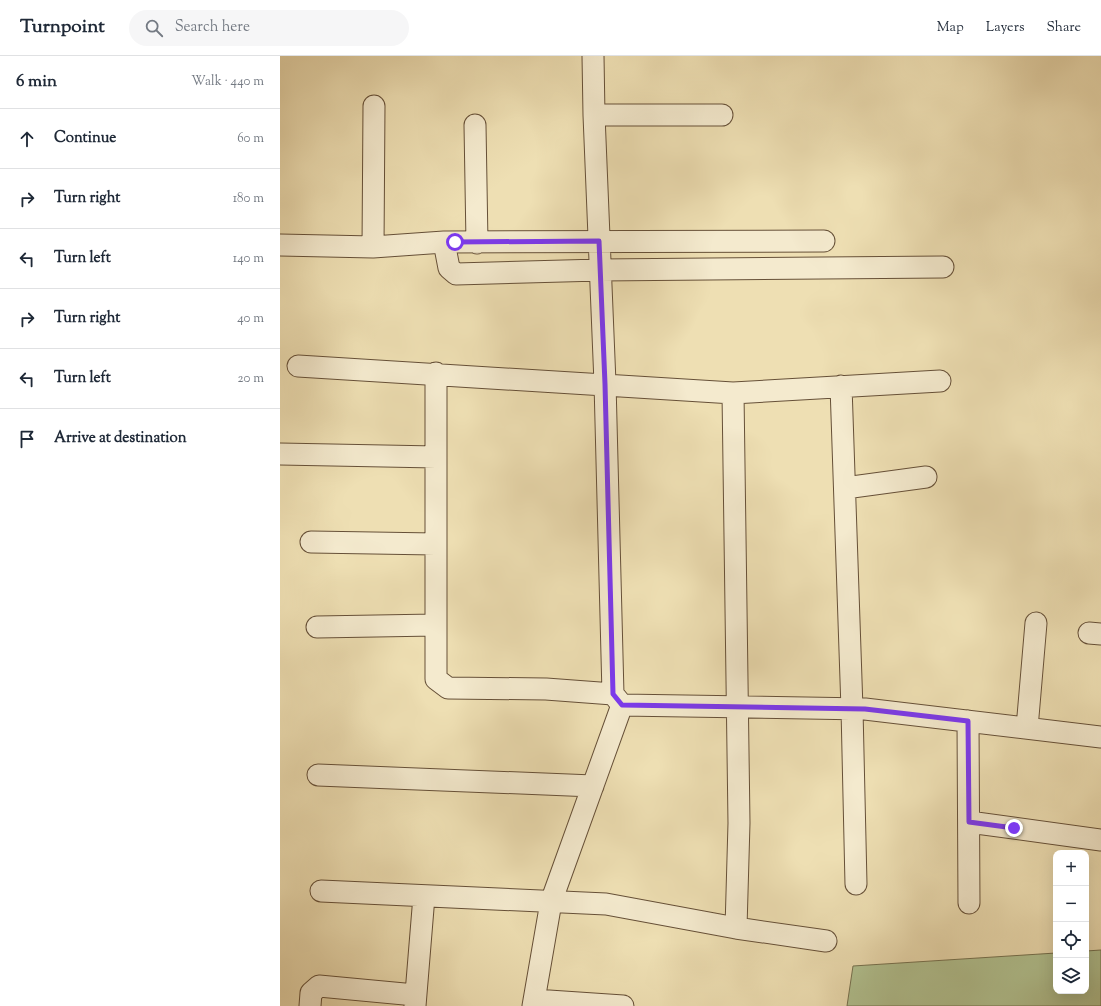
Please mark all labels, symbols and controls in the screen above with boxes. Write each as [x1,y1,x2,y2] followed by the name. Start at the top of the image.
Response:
[129,10,409,46] search box
[20,14,105,41] text: Turnpoint
[143,17,165,39] icon: search
[175,17,250,38] text: Search here
[937,18,964,38] text: Map
[986,18,1024,38] text: Layers
[1046,18,1081,38] text: Share
[16,70,57,94] text: 6 min
[191,73,264,91] text: Walk · 440 m
[16,128,38,150] icon: ahead
[54,128,116,149] text: Continue
[237,130,264,148] text: 60 m
[16,188,38,210] icon: right
[54,188,120,209] text: Turn right
[233,190,264,208] text: 180 m
[446,233,464,251] route start
[16,248,38,270] icon: left
[54,248,111,269] text: Turn left
[233,250,264,268] text: 140 m
[16,308,38,330] icon: right
[54,308,120,329] text: Turn right
[237,310,264,328] text: 40 m
[16,368,38,390] icon: left
[54,368,111,389] text: Turn left
[238,370,264,388] text: 20 m
[16,428,38,450] icon: arrive
[54,428,187,449] text: Arrive at destination
[1005,819,1023,837] route end
[1053,850,1089,994] map controls
[1053,850,1089,886] button: +
[1053,886,1089,922] button: −
[1053,922,1089,958] button: locate
[1053,958,1089,994] button: layers

